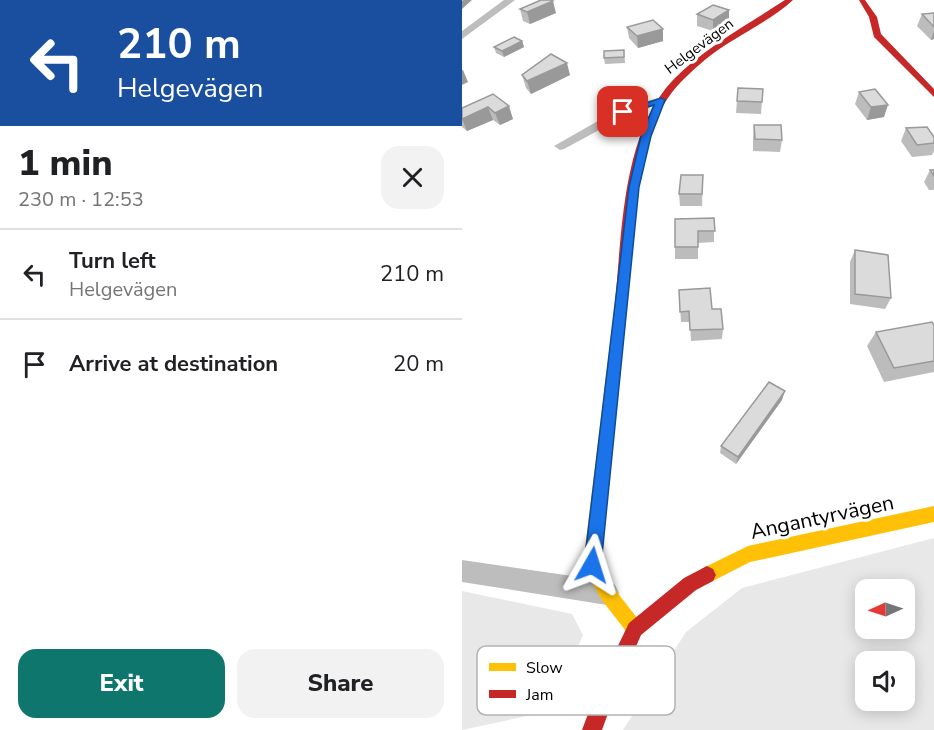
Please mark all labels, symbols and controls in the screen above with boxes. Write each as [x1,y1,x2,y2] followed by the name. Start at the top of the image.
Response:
[661,14,737,78] street label: Helgevägen
[117,16,241,73] text: 210 m
[18,24,96,102] icon: left
[117,70,263,107] text: Helgevägen
[597,86,648,137] pin
[606,95,639,128] icon: arrive
[18,139,113,188] text: 1 min
[381,146,444,209] button: close
[18,186,144,213] text: 230 m · 12:53
[69,246,156,276] text: Turn left
[18,258,51,291] icon: left
[380,259,444,289] text: 210 m
[69,276,177,303] text: Helgevägen
[18,348,51,381] icon: arrive
[69,349,278,379] text: Arrive at destination
[393,349,444,379] text: 20 m
[748,488,896,546] street label: Angantyrvägen
[560,533,624,597] position arrow
[855,579,915,639] north arrow
[855,579,915,711] map controls
[477,646,675,715] legend
[18,649,225,718] button: Exit
[237,649,444,718] button: Share
[855,651,915,711] button: sound
[526,657,563,679] text: Slow
[525,684,553,706] text: Jam

